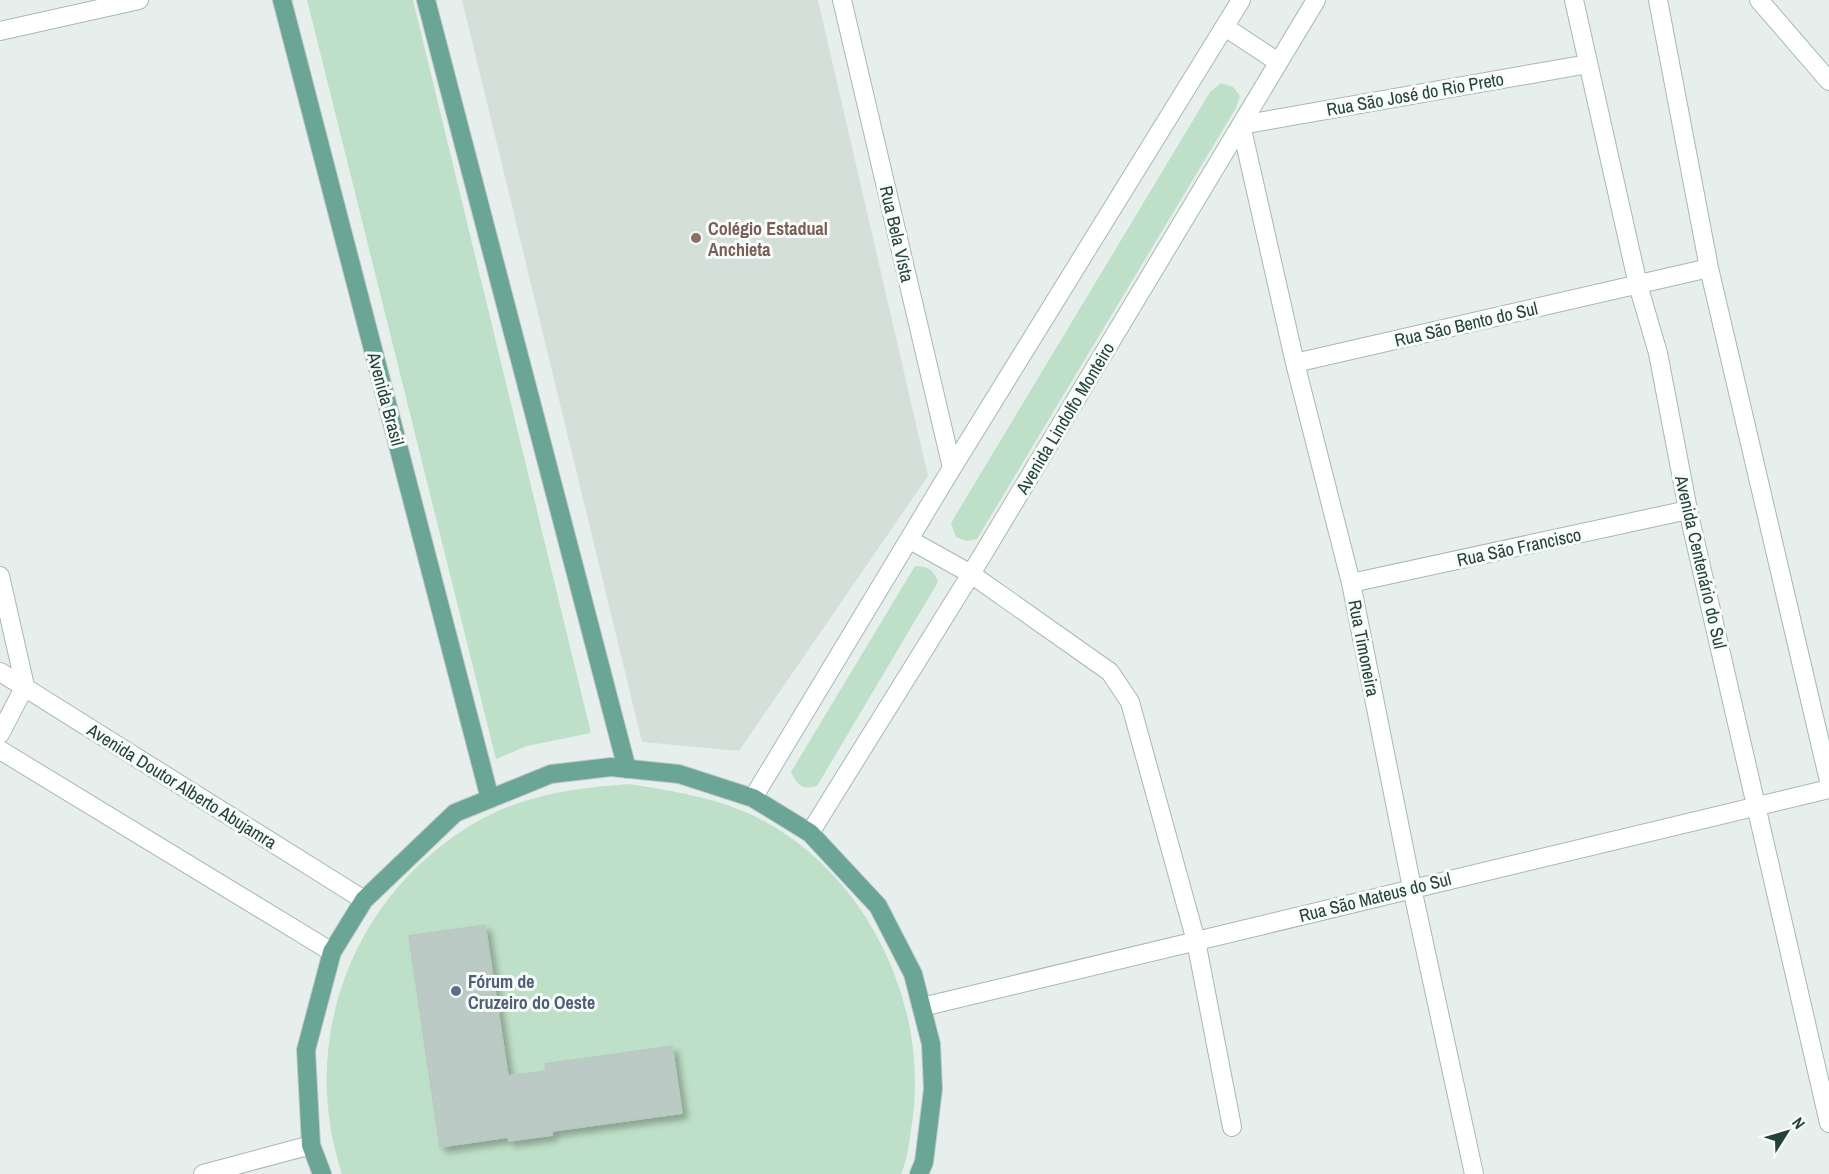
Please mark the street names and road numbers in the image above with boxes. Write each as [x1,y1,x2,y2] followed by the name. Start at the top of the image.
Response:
[1324,66,1506,122] street label: Rua São José do Rio Preto
[874,183,920,285] street label: Rua Bela Vista
[1392,295,1540,353] street label: Rua São Bento do Sul
[1009,337,1120,499] street label: Avenida Lindolfo Monteiro
[361,349,410,448] street label: Avenida Brasil
[1669,472,1733,651] street label: Avenida Centenário do Sul
[1455,522,1583,572] street label: Rua São Francisco
[1342,598,1386,698] street label: Rua Timoneira
[82,717,281,855] street label: Avenida Doutor Alberto Abujamra
[1296,866,1454,928] street label: Rua São Mateus do Sul

